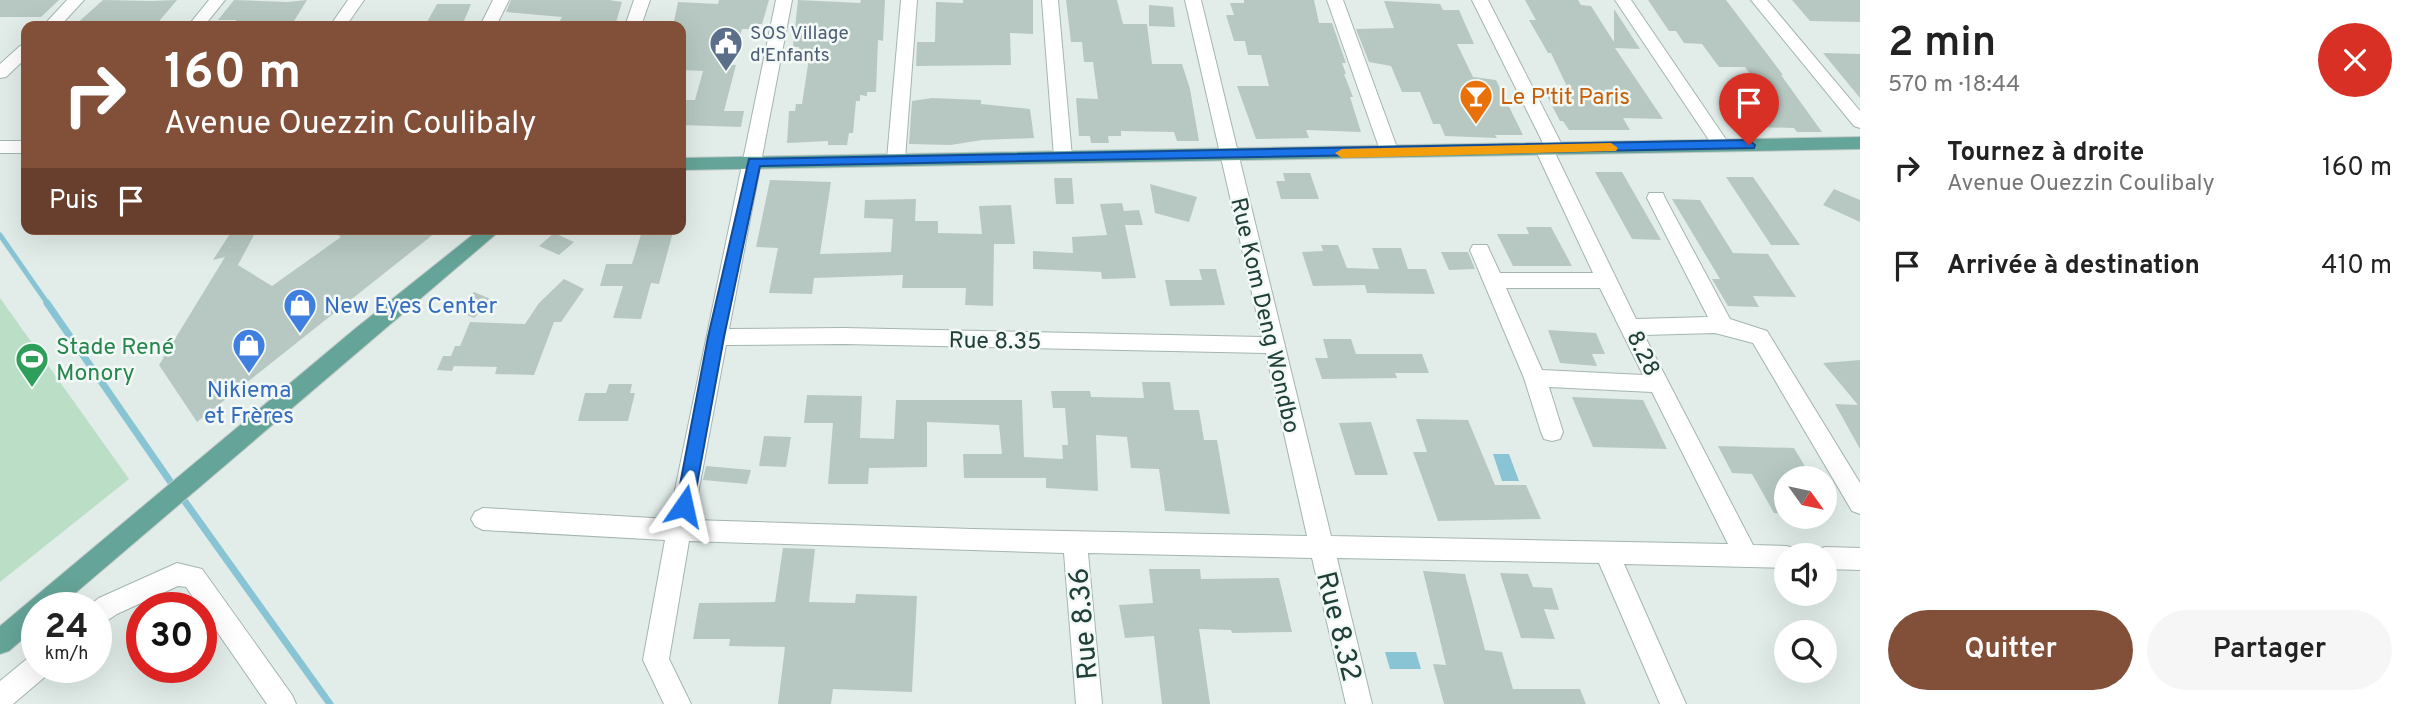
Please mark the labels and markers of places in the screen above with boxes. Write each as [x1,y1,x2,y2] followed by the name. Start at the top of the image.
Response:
[750,22,849,68] place label: SOS Village d'Enfants
[707,24,745,73] public building icon: SOS Village d'Enfants
[1719,73,1779,145] pin
[1457,77,1495,126] bar icon: Le P'tit Paris
[1500,84,1630,113] place label: Le P'tit Paris
[281,286,319,335] shop icon: New Eyes Center
[324,293,498,322] place label: New Eyes Center
[230,326,268,375] shop icon: Nikiema et Frères
[56,334,174,389] place label: Stade René Monory
[13,340,51,389] sports icon: Stade René Monory
[204,377,294,432] place label: Nikiema et Frères

